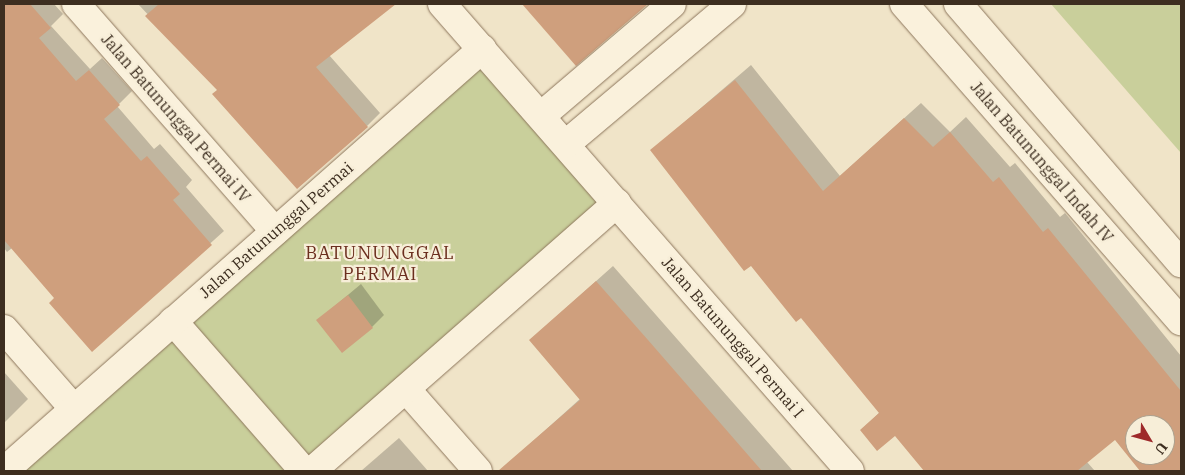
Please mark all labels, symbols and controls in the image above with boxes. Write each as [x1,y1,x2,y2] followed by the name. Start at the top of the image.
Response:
[97,30,255,206] street label: Jalan Batununggal Permai IV
[967,77,1117,247] street label: Jalan Batununggal Indah IV
[195,158,357,302] street label: Jalan Batununggal Permai
[304,243,456,286] district label: BATUNUNGGAL PERMAI
[658,253,808,421] street label: Jalan Batununggal Permai I
[1125,415,1175,465] north arrow
[1151,439,1172,458] text: U

